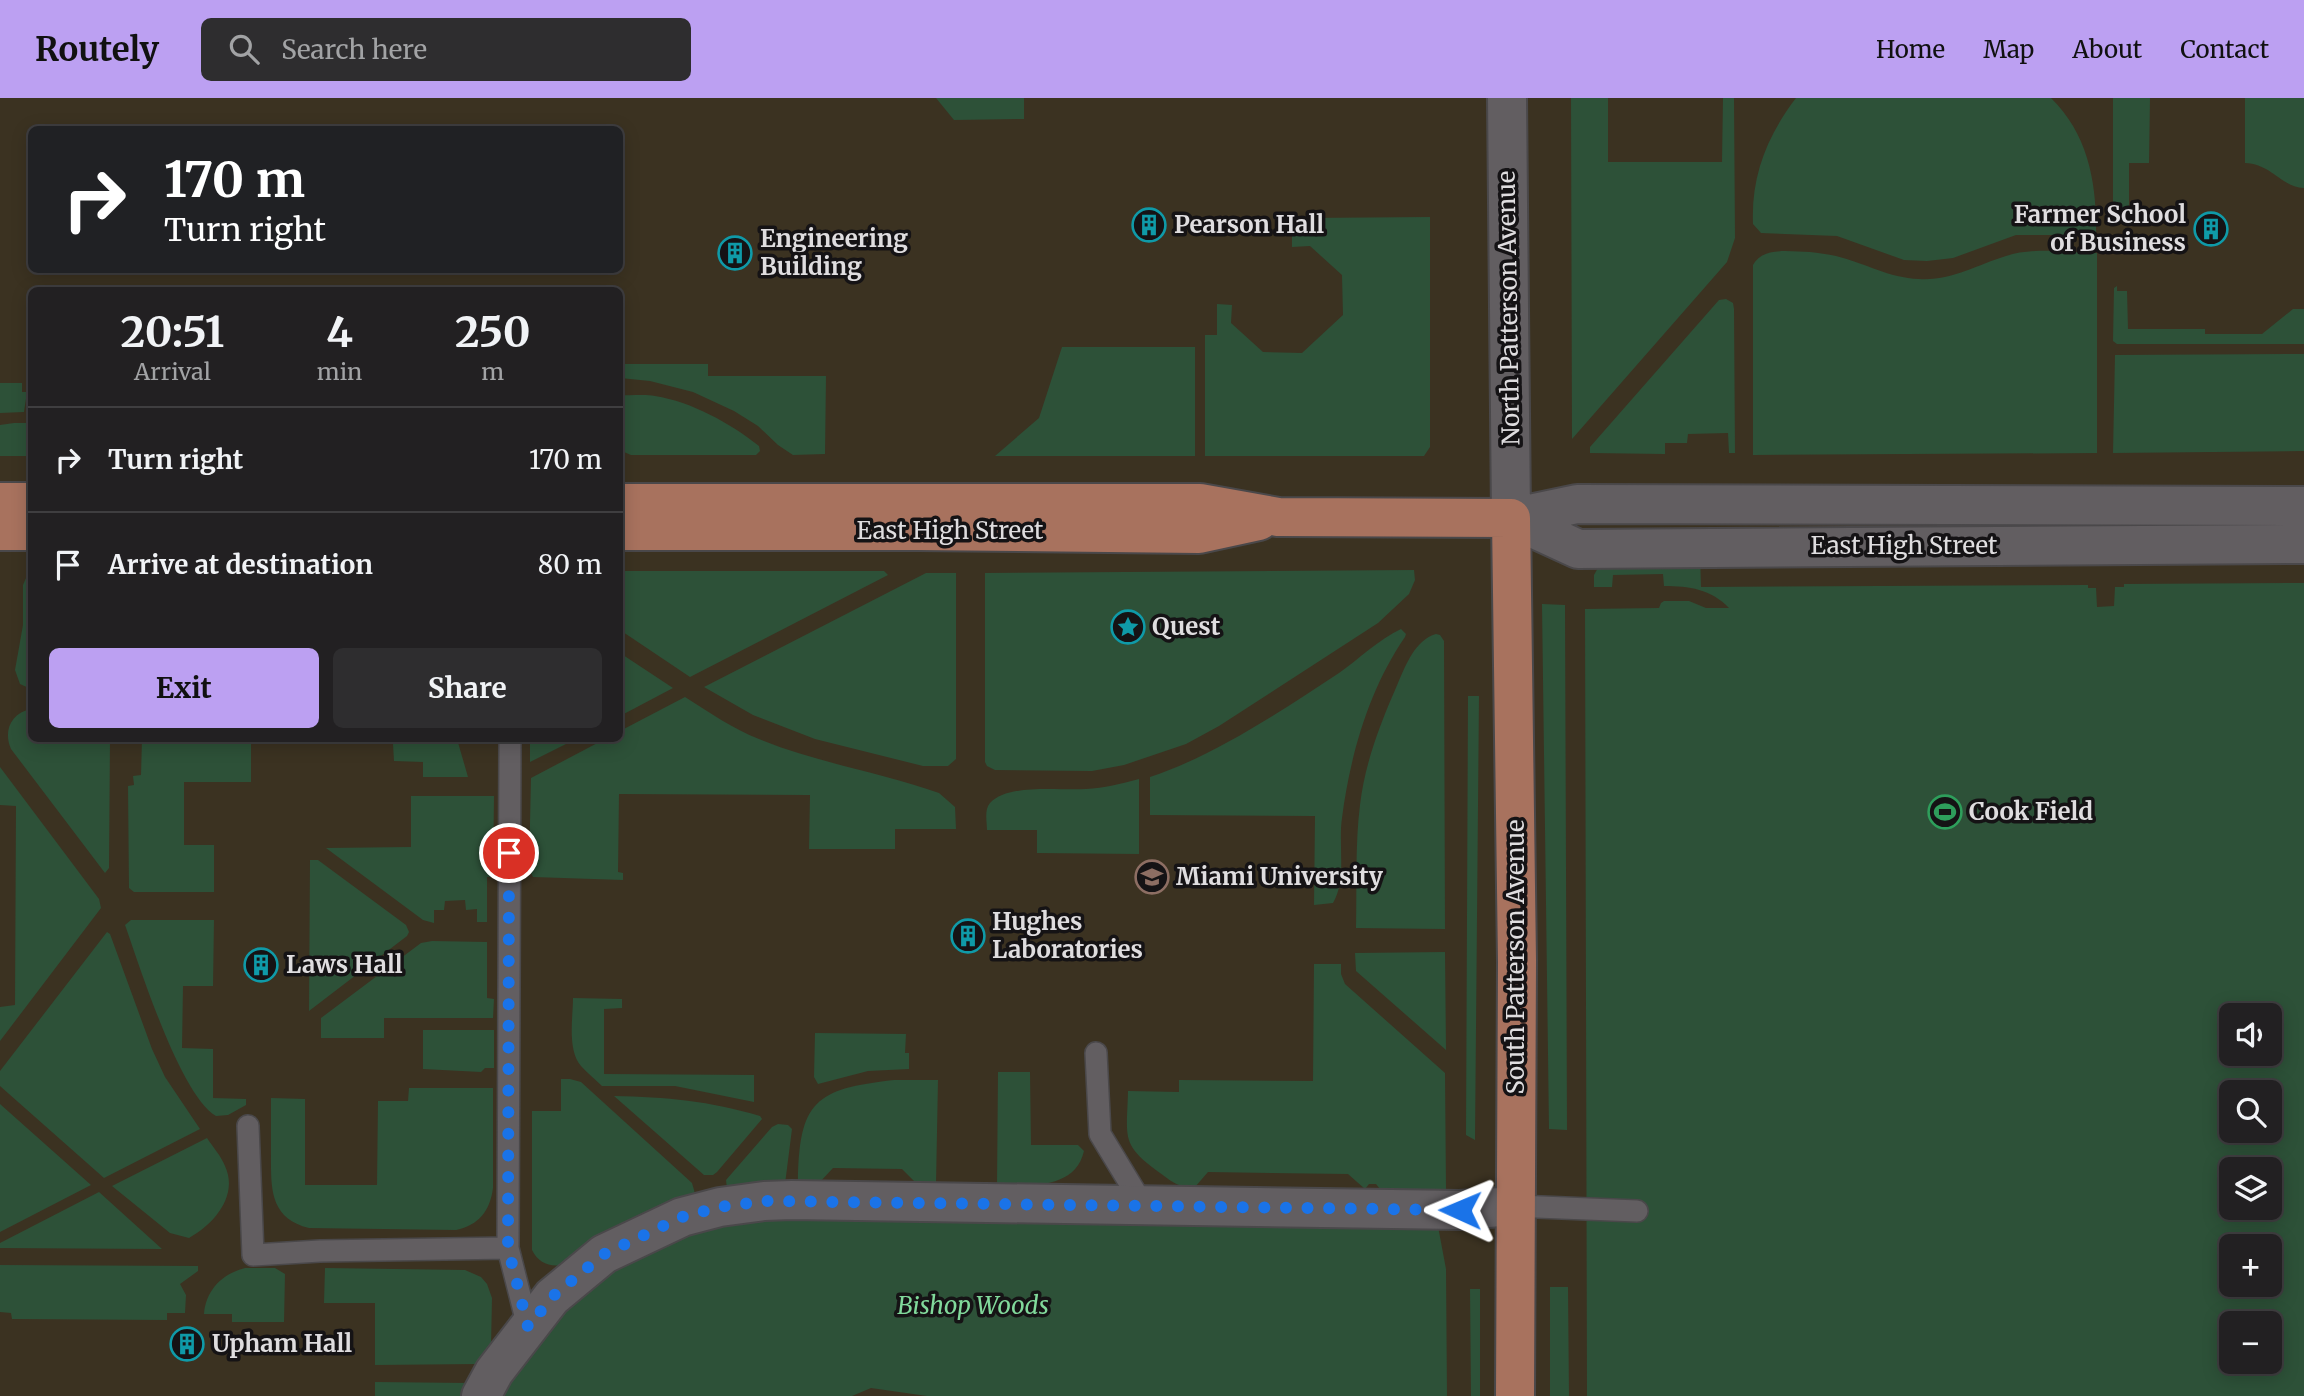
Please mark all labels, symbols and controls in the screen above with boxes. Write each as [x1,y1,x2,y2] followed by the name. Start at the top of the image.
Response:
[201,18,691,81] search box
[35,29,159,70] text: Routely
[225,30,263,68] icon: search
[281,33,427,66] text: Search here
[1876,34,1945,65] text: Home
[1983,34,2034,65] text: Map
[2072,34,2142,65] text: About
[2180,34,2269,65] text: Contact
[164,149,305,210] text: 170 m
[49,154,140,245] icon: right
[1491,170,1526,446] street label: North Patterson Avenue
[2014,199,2186,258] place label: Farmer School of Business
[1130,206,1168,244] building icon: Pearson Hall
[1174,209,1324,240] place label: Pearson Hall
[164,210,326,250] text: Turn right
[2192,210,2230,248] building icon: Farmer School of Business
[760,223,908,282] place label: Engineering Building
[716,234,754,272] building icon: Engineering Building
[121,306,224,358] text: 20:51
[326,306,353,358] text: 4
[455,306,530,358] text: 250
[134,357,211,386] text: Arrival
[317,357,362,386] text: min
[481,357,504,386] text: m
[49,441,87,479] icon: right
[108,443,243,476] text: Turn right
[529,443,602,476] text: 170 m
[857,515,1044,546] street label: East High Street
[1811,530,1998,561] street label: East High Street
[49,546,87,584] icon: arrive
[108,548,373,581] text: Arrive at destination
[538,548,602,581] text: 80 m
[1109,608,1147,646] place icon: Quest
[1152,611,1221,642] place label: Quest
[49,648,319,728] button: Exit
[333,648,602,728] button: Share
[1926,793,1964,831] sports icon: Cook Field
[1969,796,2093,827] place label: Cook Field
[1500,820,1531,1094] street label: South Patterson Avenue
[479,823,539,883] pin
[490,834,528,872] icon: arrive
[1133,858,1171,896] school or university icon: Miami University
[1176,861,1384,892] place label: Miami University
[992,906,1143,965] place label: Hughes Laboratories
[949,917,987,955] building icon: Hughes Laboratories
[242,946,280,984] building icon: Laws Hall
[286,949,403,980] place label: Laws Hall
[2219,1003,2282,1374] map controls
[2219,1003,2282,1066] button: sound
[2219,1080,2282,1143] button: search
[2219,1157,2282,1220] button: layers
[1423,1173,1497,1247] position arrow
[2219,1234,2282,1297] button: +
[897,1290,1049,1321] park label: Bishop Woods
[2219,1311,2282,1374] button: −
[168,1325,206,1363] building icon: Upham Hall
[212,1328,352,1359] place label: Upham Hall

